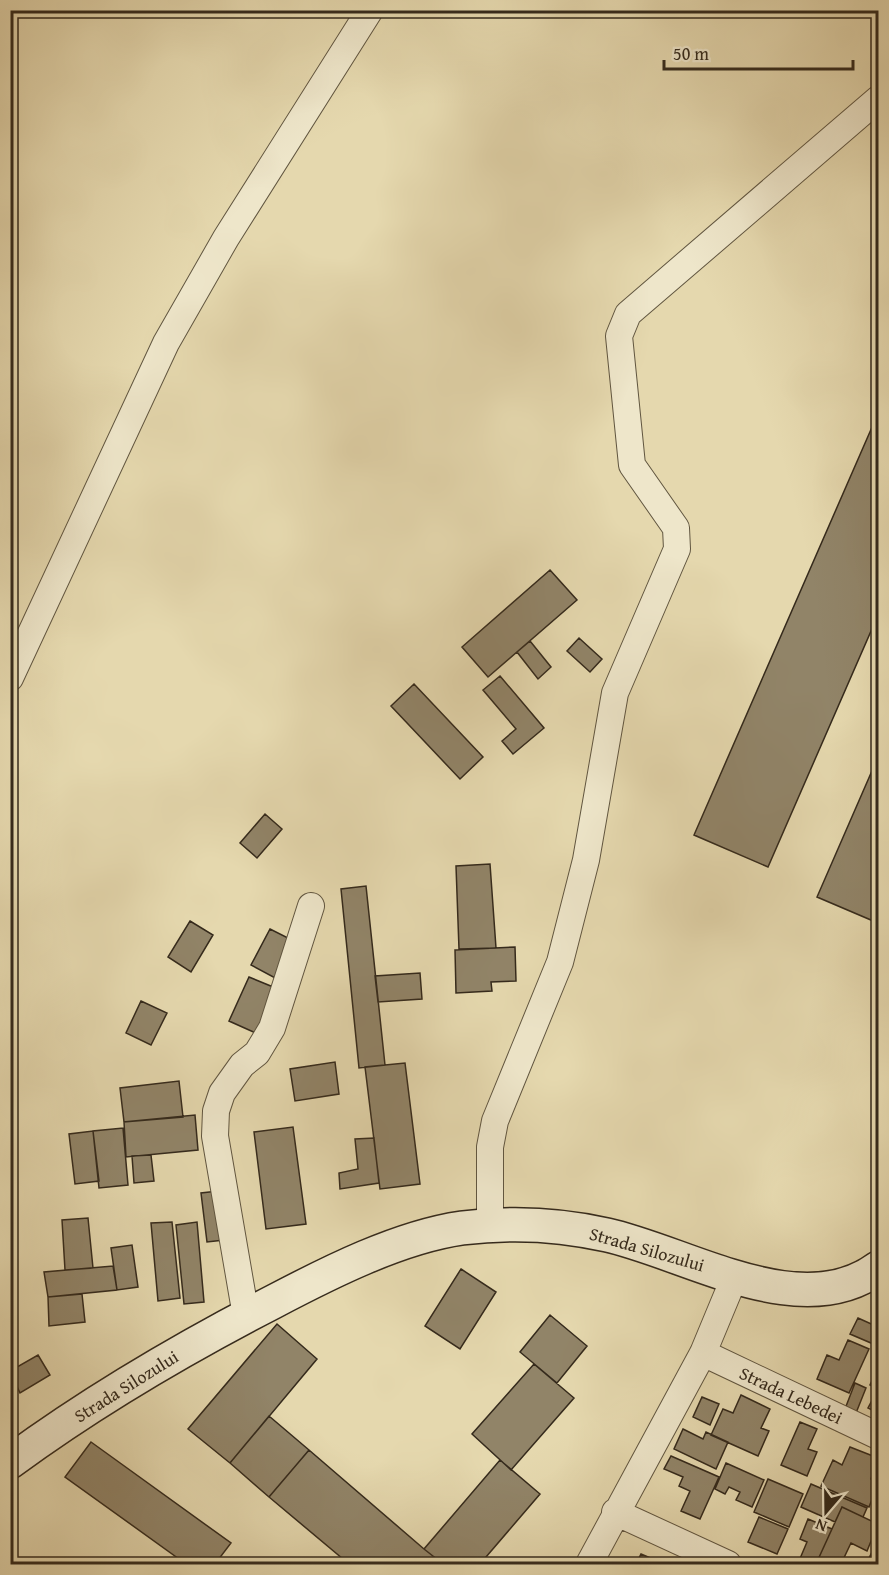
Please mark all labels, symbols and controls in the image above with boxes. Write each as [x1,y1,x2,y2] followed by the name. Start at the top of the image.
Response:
[664,33,853,71] scale bar
[673,40,709,67] text: 50 m
[586,1220,708,1278] street label: Strada Silozului
[69,1343,183,1429] street label: Strada Silozului
[735,1359,847,1431] street label: Strada Lebedei
[796,1482,856,1542] north arrow
[811,1513,830,1539] text: N

